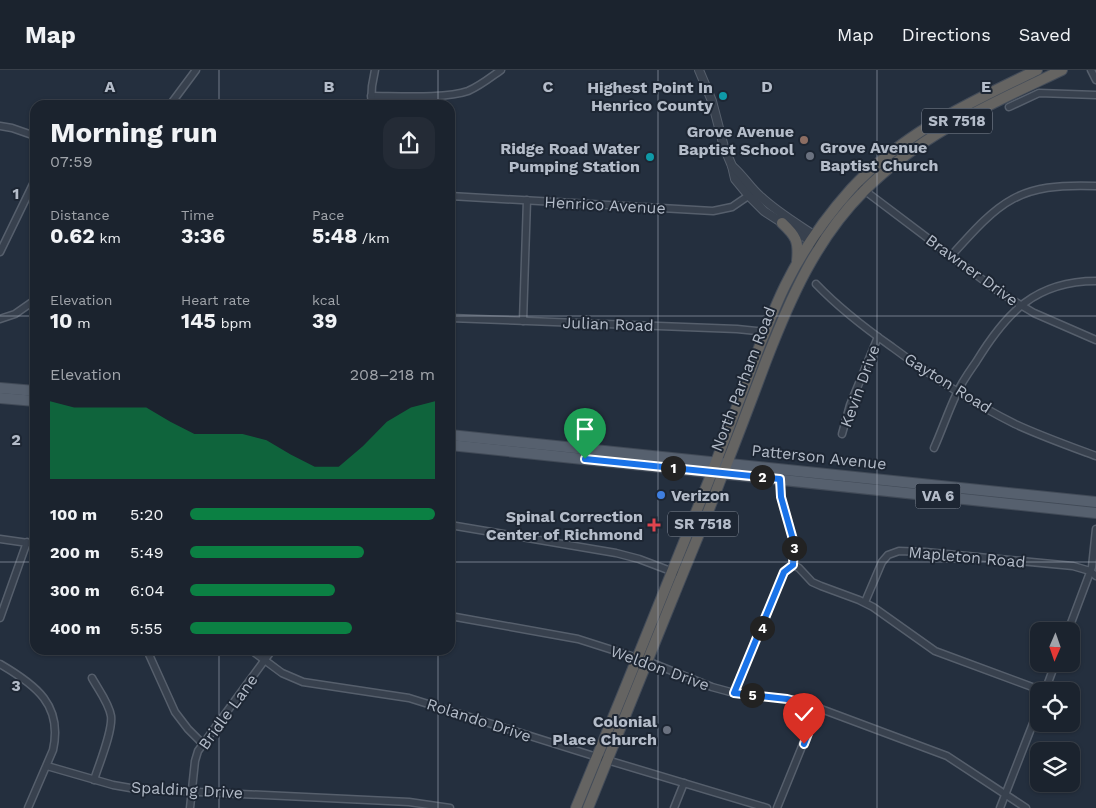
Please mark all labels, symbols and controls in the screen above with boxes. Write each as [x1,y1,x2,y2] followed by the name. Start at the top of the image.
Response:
[25,21,76,49] text: Map
[837,24,874,45] text: Map
[902,24,991,45] text: Directions
[1019,24,1071,45] text: Saved
[105,77,116,96] text: A
[324,77,335,96] text: B
[543,77,554,96] text: C
[761,77,773,96] text: D
[981,77,991,96] text: E
[587,78,714,115] place label: Highest Point In Henrico County
[717,90,729,102] marker: Highest Point In Henrico County
[922,108,992,134] road number: SR 7518
[50,116,218,149] text: Morning run
[383,117,435,169] button: share
[678,122,795,159] place label: Grove Avenue Baptist School
[798,134,810,146] marker: Grove Avenue Baptist School
[820,138,938,175] place label: Grove Avenue Baptist Church
[500,139,640,176] place label: Ridge Road Water Pumping Station
[804,150,816,162] marker: Grove Avenue Baptist Church
[644,151,656,163] marker: Ridge Road Water Pumping Station
[50,152,93,171] text: 07:59
[13,184,19,203] text: 1
[544,192,666,218] street label: Henrico Avenue
[50,207,110,223] text: Distance
[181,207,214,223] text: Time
[312,207,344,223] text: Pace
[50,223,95,248] text: 0.62
[181,223,225,248] text: 3:36
[312,223,357,248] text: 5:48
[95,230,121,246] text: km
[357,230,390,246] text: /km
[922,230,1022,310] street label: Brawner Drive
[50,292,113,308] text: Elevation
[181,292,250,308] text: Heart rate
[312,292,340,308] text: kcal
[707,304,779,454] street label: North Parham Road
[50,308,73,333] text: 10
[181,308,216,333] text: 145
[312,308,337,333] text: 39
[562,313,654,335] street label: Julian Road
[73,315,91,331] text: m
[216,315,252,331] text: bpm
[836,342,884,430] street label: Kevin Drive
[901,349,995,417] street label: Gayton Road
[50,365,121,384] text: Elevation
[350,365,435,384] text: 208–218 m
[564,408,606,459] pin
[571,415,599,443] icon: arrive
[11,430,21,449] text: 2
[751,440,887,474] street label: Patterson Avenue
[660,456,686,480] pin: 1
[670,460,677,476] text: 1
[750,464,774,490] pin: 2
[758,469,767,485] text: 2
[916,484,960,508] road number: VA 6
[671,486,730,505] place label: Verizon
[655,489,667,501] marker: Verizon
[50,505,97,524] text: 100 m
[130,505,163,524] text: 5:20
[486,507,643,544] place label: Spinal Correction Center of Richmond
[668,512,738,536] road number: SR 7518
[647,518,661,532] marker: Spinal Correction Center of Richmond
[782,536,806,560] pin: 3
[790,540,799,556] text: 3
[908,542,1026,572] street label: Mapleton Road
[50,543,100,562] text: 200 m
[130,543,164,562] text: 5:49
[50,581,100,600] text: 300 m
[130,581,164,600] text: 6:04
[750,616,774,640] pin: 4
[50,619,101,638] text: 400 m
[130,619,163,638] text: 5:55
[758,620,767,636] text: 4
[1030,622,1080,672] north arrow
[1030,622,1080,792] map controls
[608,641,712,695] street label: Weldon Drive
[194,671,262,753] street label: Bridle Lane
[11,676,21,695] text: 3
[740,682,764,708] pin: 5
[1030,682,1080,732] button: locate
[748,687,757,703] text: 5
[783,693,825,744] pin
[424,694,534,746] street label: Rolando Drive
[790,700,818,728] icon: check
[552,712,658,749] place label: Colonial Place Church
[661,724,673,736] marker: Colonial Place Church
[1030,742,1080,792] button: layers
[131,778,243,802] street label: Spalding Drive

